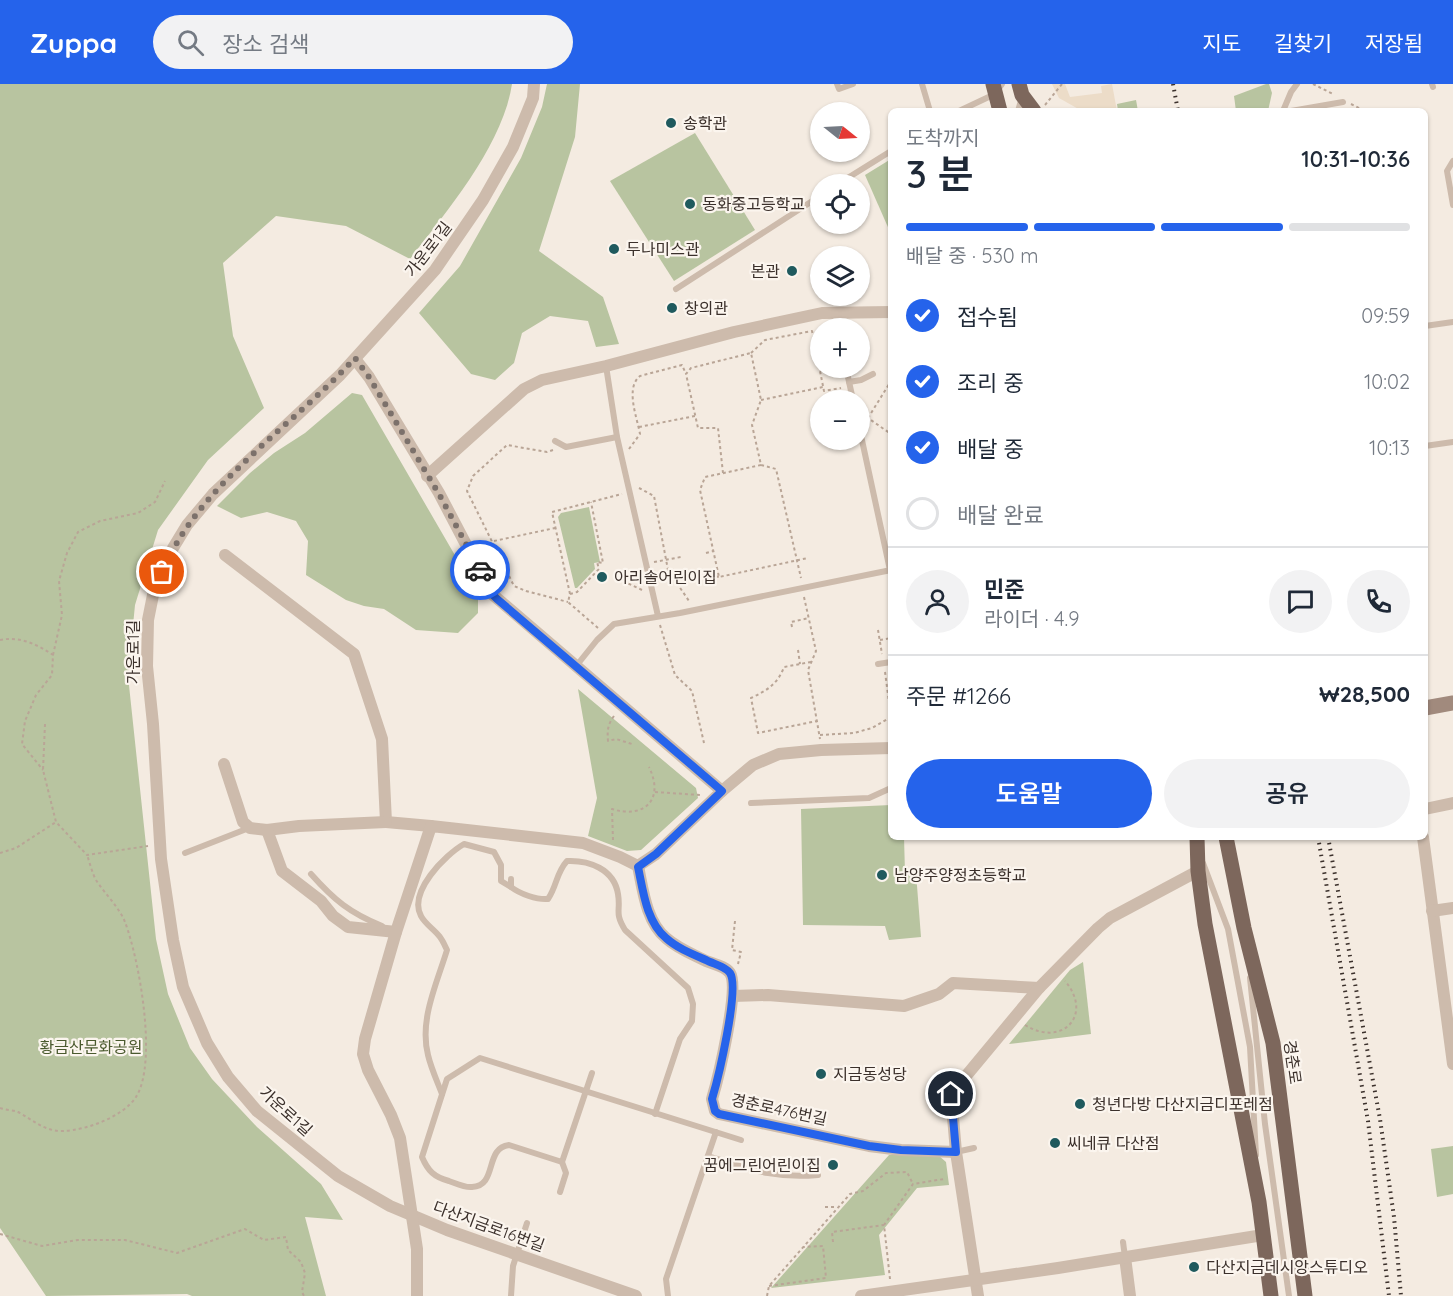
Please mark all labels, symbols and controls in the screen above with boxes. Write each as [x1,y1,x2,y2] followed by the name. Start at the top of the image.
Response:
[153,15,573,69] search box
[30,25,117,60] text: Zuppa
[174,26,207,59] icon: search
[222,30,309,58] text: 장소 검색
[1202,30,1241,56] text: 지도
[1274,30,1332,56] text: 길찾기
[1365,30,1423,56] text: 저장됨
[810,102,870,162] north arrow
[810,102,870,450] map controls
[683,113,727,133] place label: 송학관
[664,116,678,130] marker: 송학관
[906,125,980,150] text: 도착까지
[1301,145,1410,173] text: 10:31–10:36
[906,149,974,198] text: 3 분
[810,174,870,234] button: locate
[702,194,805,214] place label: 동화중고등학교
[683,197,697,211] marker: 동화중고등학교
[400,217,456,281] street label: 가운로1길
[626,239,700,259] place label: 두나미스관
[607,242,621,256] marker: 두나미스관
[906,243,1038,268] text: 배달 중 · 530 m
[810,246,870,306] button: layers
[751,261,780,281] place label: 본관
[785,264,799,278] marker: 본관
[684,298,728,318] place label: 창의관
[906,299,939,332] icon: check
[665,301,679,315] marker: 창의관
[957,303,1018,331] text: 접수됨
[1361,303,1410,328] text: 09:59
[810,318,870,378] button: +
[906,365,939,398] icon: check
[957,369,1024,397] text: 조리 중
[1364,369,1410,394] text: 10:02
[810,390,870,450] button: −
[906,431,939,464] icon: check
[957,435,1024,463] text: 배달 중
[1369,435,1410,460] text: 10:13
[957,501,1044,529] text: 배달 완료
[450,540,510,600] courier
[136,546,187,597] pin
[464,554,497,587] icon: car
[145,555,178,588] icon: bag
[614,567,717,587] place label: 아리솔어린이집
[595,570,609,584] marker: 아리솔어린이집
[906,570,969,633] button: person
[1269,570,1332,633] button: chat
[1347,570,1410,633] button: phone
[984,575,1024,603] text: 민준
[984,606,1079,631] text: 라이더 · 4.9
[123,620,143,684] street label: 가운로1길
[1319,680,1410,708] text: ₩28,500
[906,682,1011,710] text: 주문 #1266
[906,759,1152,828] button: 도움말
[1164,759,1410,828] button: 공유
[894,865,1026,885] place label: 남양주양정초등학교
[875,868,889,882] marker: 남양주양정초등학교
[39,1037,143,1057] park label: 황금산문화공원
[1280,1039,1306,1086] street label: 경춘로
[833,1064,907,1084] place label: 지금동성당
[814,1067,828,1081] marker: 지금동성당
[925,1068,976,1119] pin
[934,1077,967,1110] icon: home
[255,1082,317,1140] street label: 가운로1길
[729,1089,829,1129] street label: 경춘로476번길
[1092,1094,1273,1114] place label: 청년다방 다산지금디포레점
[1073,1097,1087,1111] marker: 청년다방 다산지금디포레점
[1067,1133,1160,1153] place label: 씨네큐 다산점
[1048,1136,1062,1150] marker: 씨네큐 다산점
[703,1155,821,1175] place label: 꿈에그린어린이집
[826,1158,840,1172] marker: 꿈에그린어린이집
[430,1196,548,1256] street label: 다산지금로16번길
[1206,1257,1368,1277] place label: 다산지금데시앙스튜디오
[1187,1260,1201,1274] marker: 다산지금데시앙스튜디오

